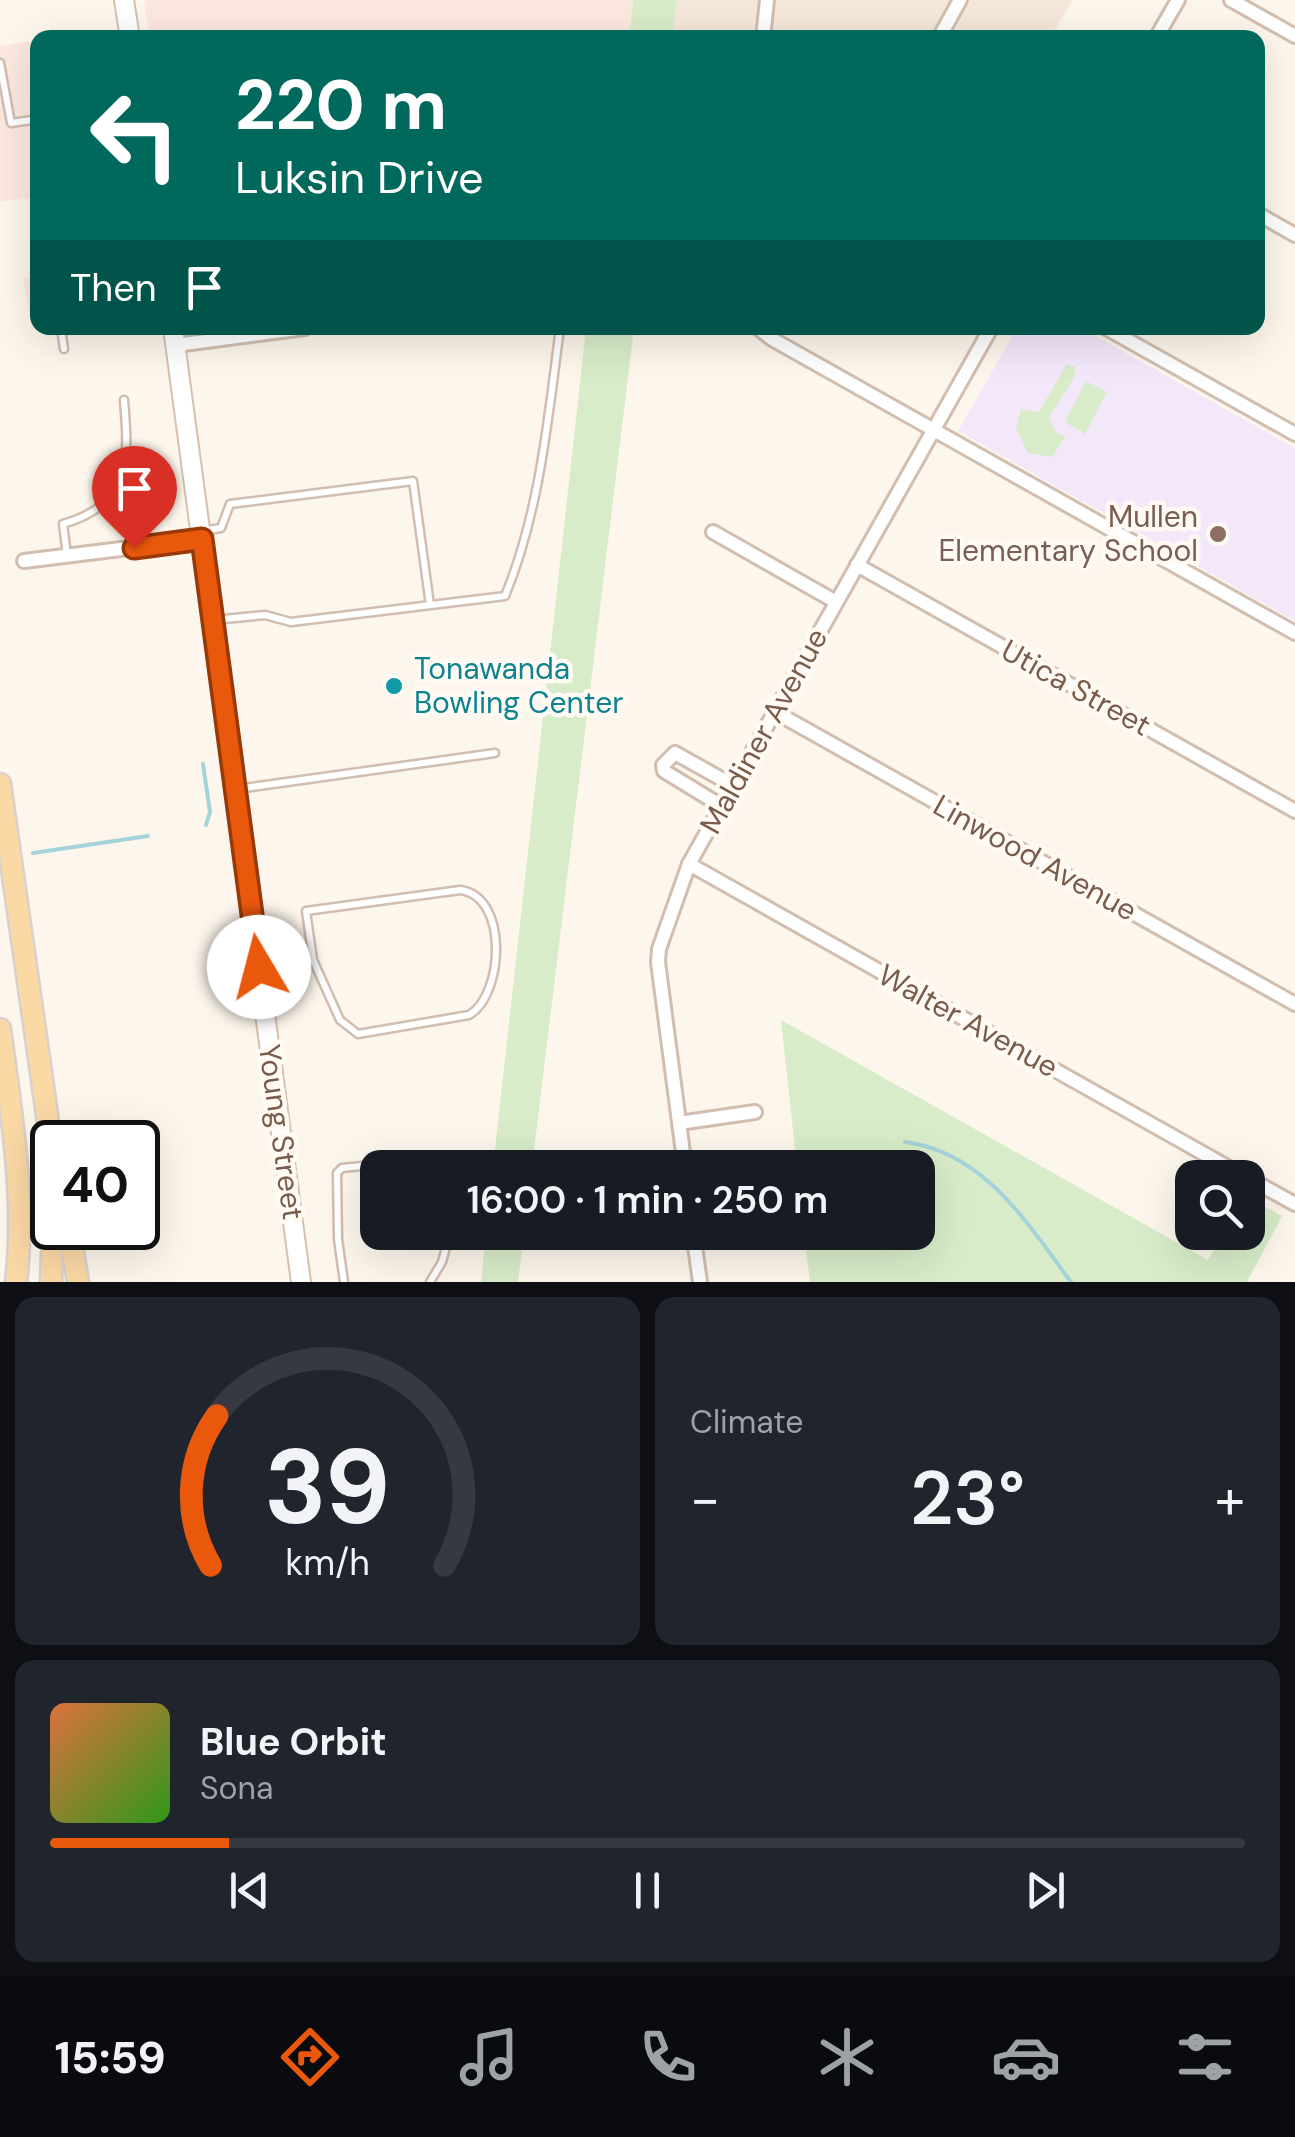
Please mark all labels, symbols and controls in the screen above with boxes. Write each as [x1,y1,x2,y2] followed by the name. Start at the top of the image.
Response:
[235,60,447,151] text: 220 m
[70,70,200,200] icon: left
[235,148,484,207] text: Luksin Drive
[177,260,232,315] icon: arrive
[70,263,157,313] text: Then
[92,446,177,549] pin
[107,461,162,516] icon: arrive
[938,497,1198,570] place label: Mullen Elementary School
[1207,523,1229,545] marker: Mullen Elementary School
[691,621,836,841] street label: Maldiner Avenue
[995,630,1158,745] street label: Utica Street
[414,649,623,722] place label: Tonawanda Bowling Center
[383,675,405,697] marker: Tonawanda Bowling Center
[927,786,1144,930] street label: Linwood Avenue
[207,915,311,1019] position arrow
[871,955,1065,1086] street label: Walter Avenue
[250,1042,313,1222] street label: Young Street
[30,1120,160,1250] speed limit sign: 40
[1175,1160,1265,1250] map controls
[1175,1160,1265,1250] button: search
[467,1175,828,1225] text: 16:00 · 1 min · 250 m
[690,1401,804,1443] text: Climate
[264,1420,391,1555] text: 39
[910,1450,1025,1547] text: 23°
[690,1463,720,1535] text: −
[1215,1463,1245,1535] text: +
[285,1540,370,1586] text: km/h
[200,1717,387,1767] text: Blue Orbit
[200,1767,273,1809] text: Sona
[222,1863,277,1918] icon: previous
[620,1863,675,1918] icon: pause
[1018,1863,1073,1918] icon: next
[275,2022,345,2092] icon: directions
[454,2022,524,2092] icon: music
[633,2022,703,2092] icon: phone
[812,2022,882,2092] icon: climate
[991,2022,1061,2092] icon: car
[1170,2022,1240,2092] icon: filters
[55,2028,166,2087] text: 15:59

